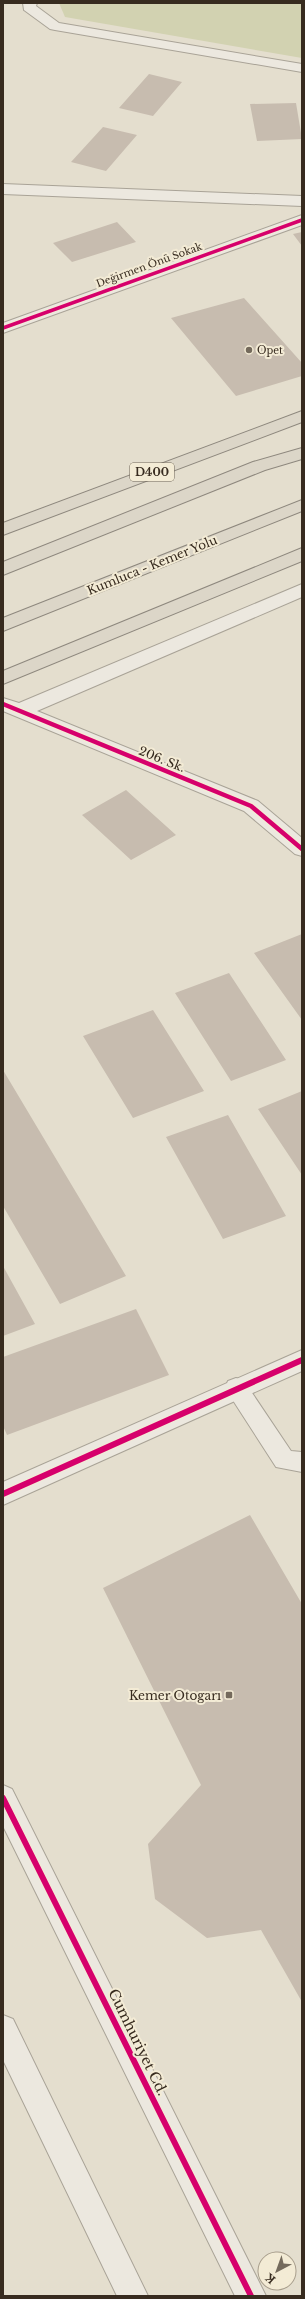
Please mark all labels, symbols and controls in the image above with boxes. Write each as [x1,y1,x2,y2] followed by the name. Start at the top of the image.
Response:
[94,239,205,290] street label: Değirmen Önü Sokak
[257,344,283,357] place label: Opet
[244,345,254,355] marker: Opet
[130,463,174,481] road number: D400
[85,532,219,598] street label: Kumluca - Kemer Yolu
[137,743,187,775] street label: 206. Sk.
[129,1688,221,1703] place label: Kemer Otogarı
[224,1690,234,1700] marker: Kemer Otogarı
[104,1986,172,2098] street label: Cumhuriyet Cd.
[257,2251,297,2291] north arrow
[262,2270,278,2287] text: K

